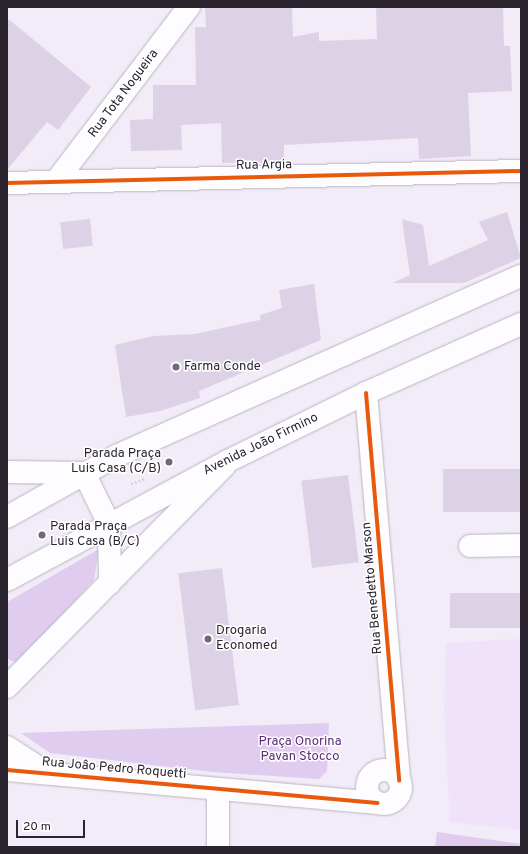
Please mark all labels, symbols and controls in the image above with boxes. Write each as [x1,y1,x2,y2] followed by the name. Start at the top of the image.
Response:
[86,47,162,141] street label: Rua Tota Nogueira
[235,158,293,174] street label: Rua Argia
[184,359,261,375] place label: Farma Conde
[171,362,181,372] marker: Farma Conde
[201,410,321,480] street label: Avenida João Firmino
[71,447,161,478] place label: Parada Praça Luis Casa (C/B)
[164,457,174,467] marker: Parada Praça Luis Casa (C/B)
[50,520,140,551] place label: Parada Praça Luis Casa (B/C)
[359,521,387,655] street label: Rua Benedetto Marson
[37,530,47,540] marker: Parada Praça Luis Casa (B/C)
[216,624,278,655] place label: Drogaria Economed
[203,634,213,644] marker: Drogaria Economed
[258,735,342,766] park label: Praça Onorina Pavan Stocco
[41,755,187,783] street label: Rua Joâo Pedro Roquetti
[18,812,87,838] scale bar
[23,819,51,835] text: 20 m

